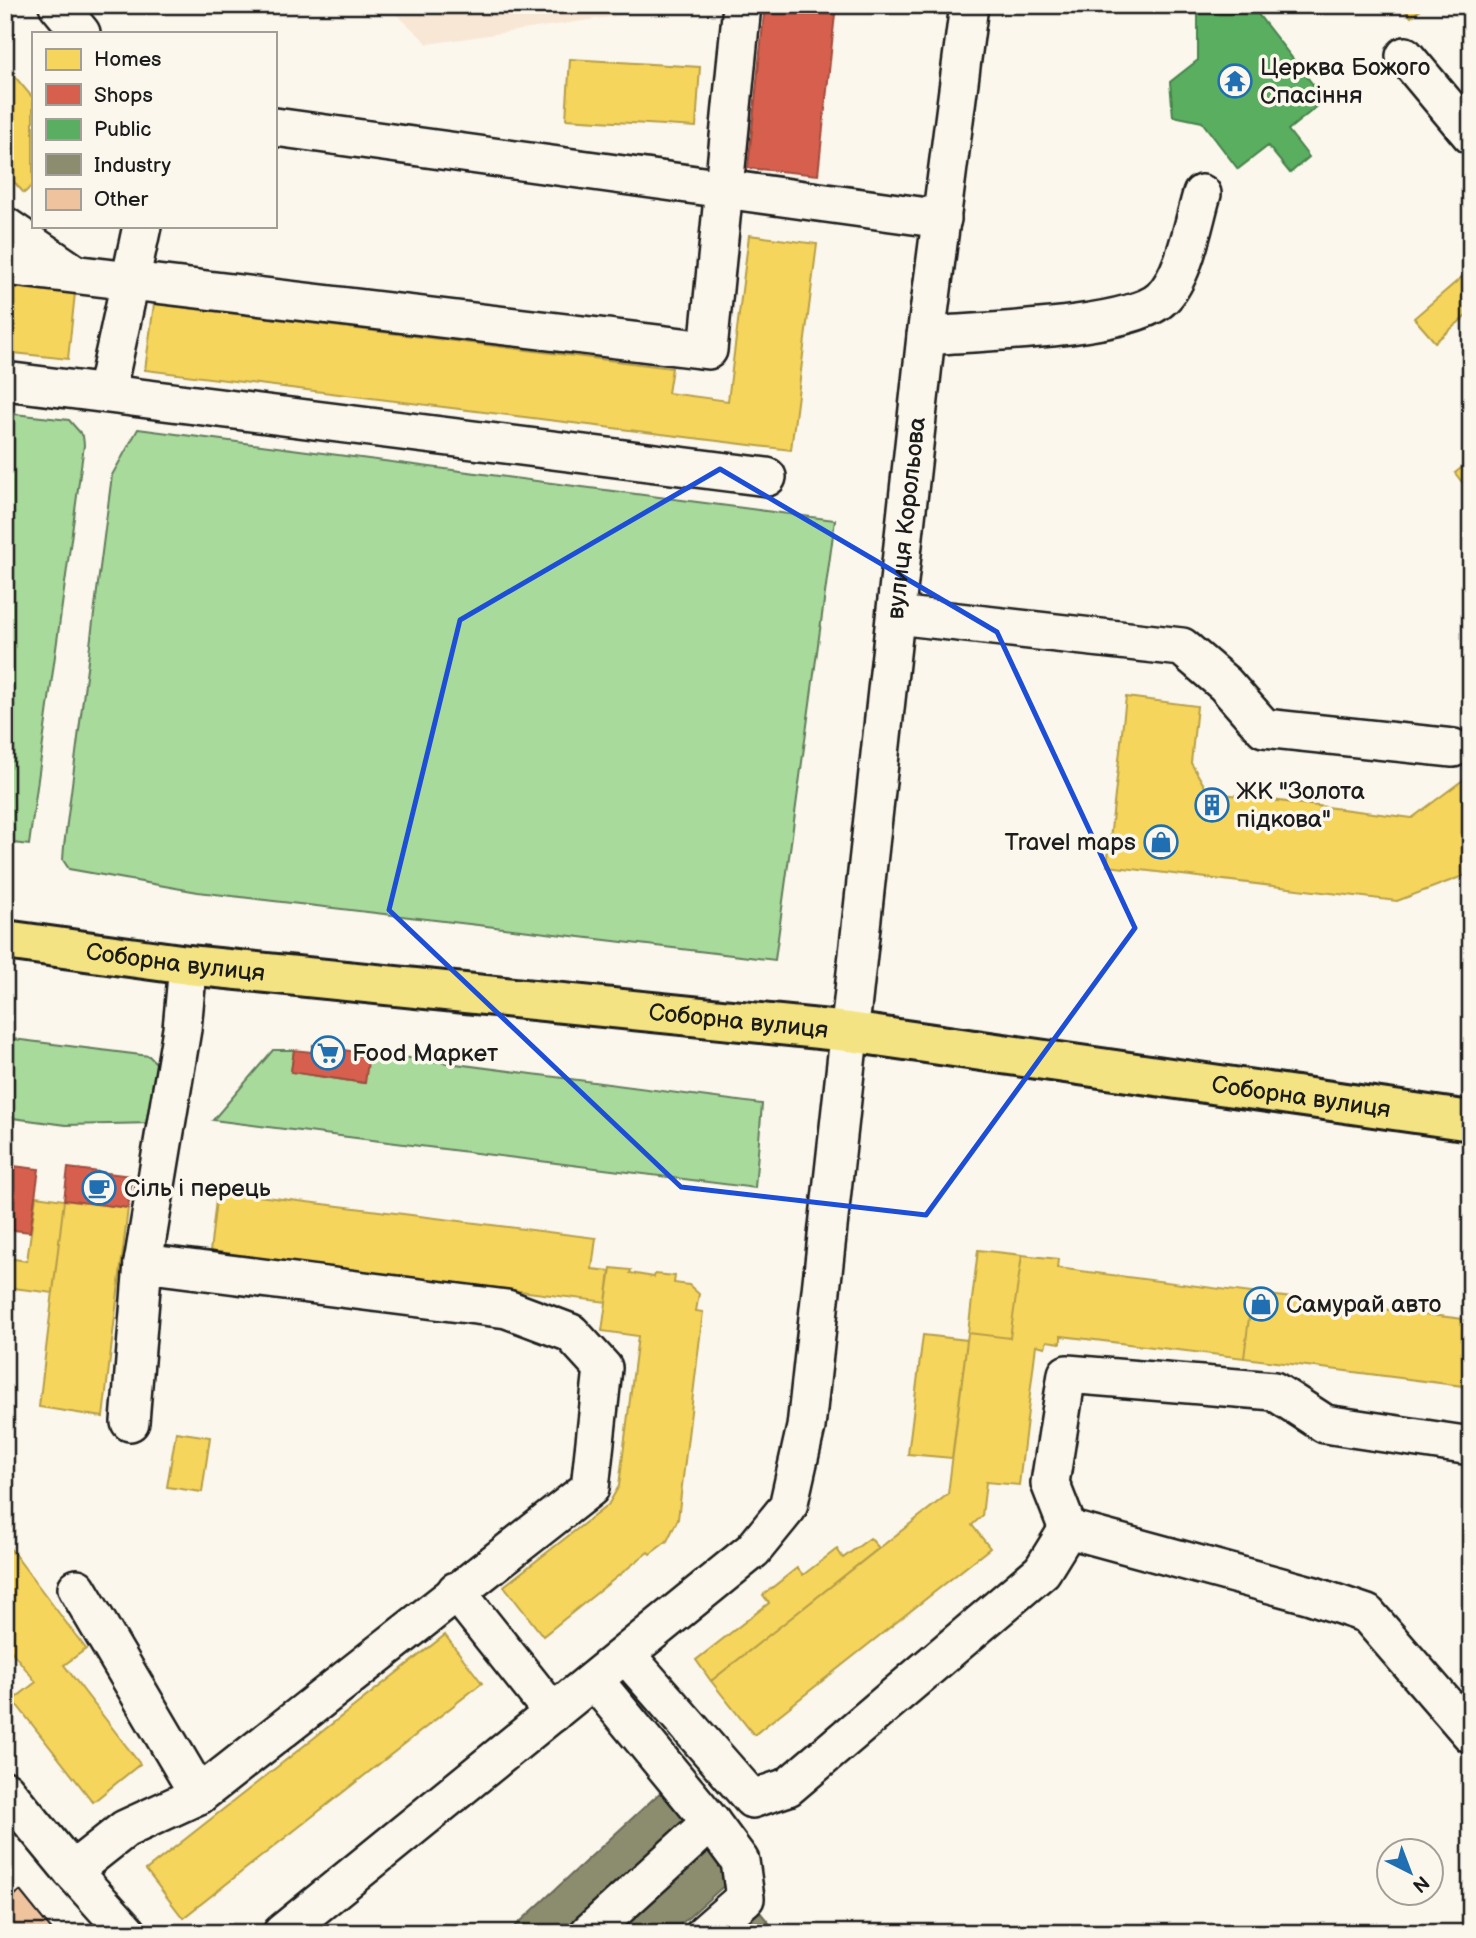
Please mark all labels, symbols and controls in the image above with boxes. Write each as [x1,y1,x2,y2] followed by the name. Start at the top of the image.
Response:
[32,32,276,228] legend
[94,47,162,72] text: Homes
[1260,53,1430,110] place label: Церква Божого Спасіння
[1216,62,1254,100] temple icon: Церква Божого Спасіння
[94,83,153,108] text: Shops
[94,117,152,142] text: Public
[94,153,172,178] text: Industry
[94,187,149,212] text: Other
[880,415,932,621] street label: вулиця Корольова
[1236,777,1365,834] place label: ЖК "Золота підкова"
[1193,786,1231,824] building icon: ЖК "Золота підкова"
[1142,823,1180,861] shop icon: Travel maps
[1004,828,1136,857] place label: Travel maps
[84,937,267,987] street label: Соборна вулиця
[647,997,830,1044] street label: Соборна вулиця
[309,1034,347,1072] supermarket icon: Food Маркет
[352,1039,498,1068] place label: Food Маркет
[1210,1070,1393,1124] street label: Соборна вулиця
[80,1169,118,1207] cafe icon: Сіль і перець
[124,1174,271,1203] place label: Сіль і перець
[1242,1285,1280,1323] shop icon: Самурай авто
[1286,1290,1441,1319] place label: Самурай авто
[1374,1836,1444,1906] north arrow
[1407,1870,1433,1897] text: N

